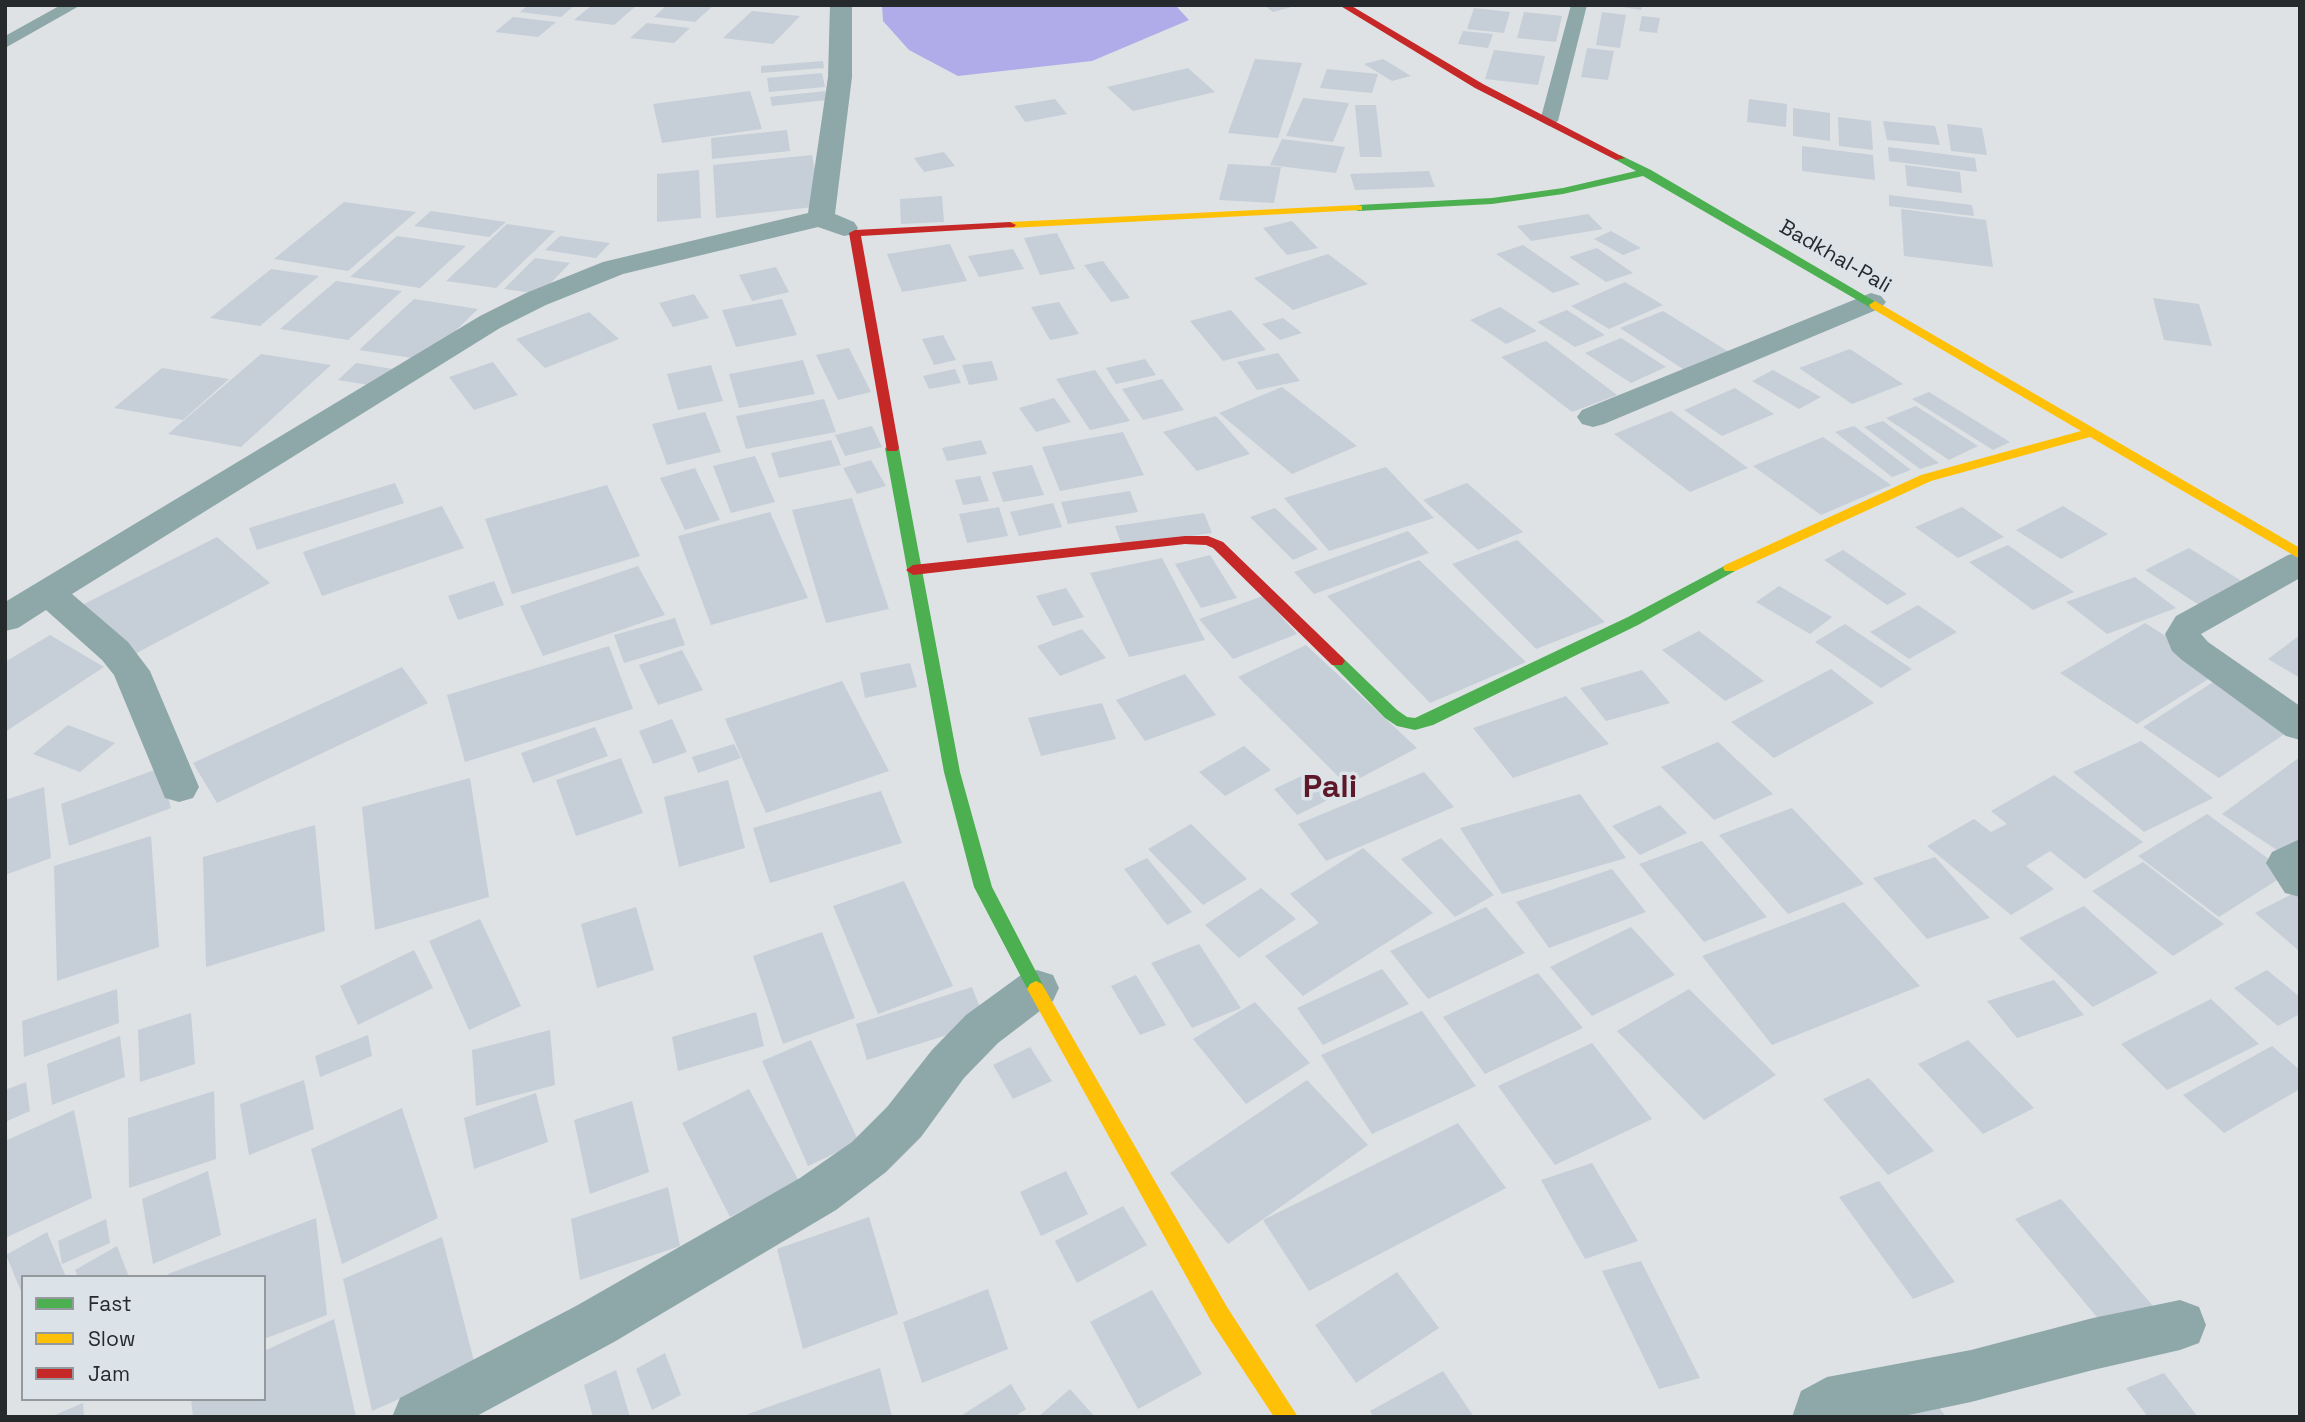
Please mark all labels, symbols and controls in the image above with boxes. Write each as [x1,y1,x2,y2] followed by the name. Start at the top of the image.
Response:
[1775,215,1895,299] street label: Badkhal-Pali
[1303,769,1357,807] district label: Pali
[21,1275,266,1401] legend
[88,1290,132,1317] text: Fast
[88,1325,136,1352] text: Slow
[88,1360,130,1387] text: Jam

